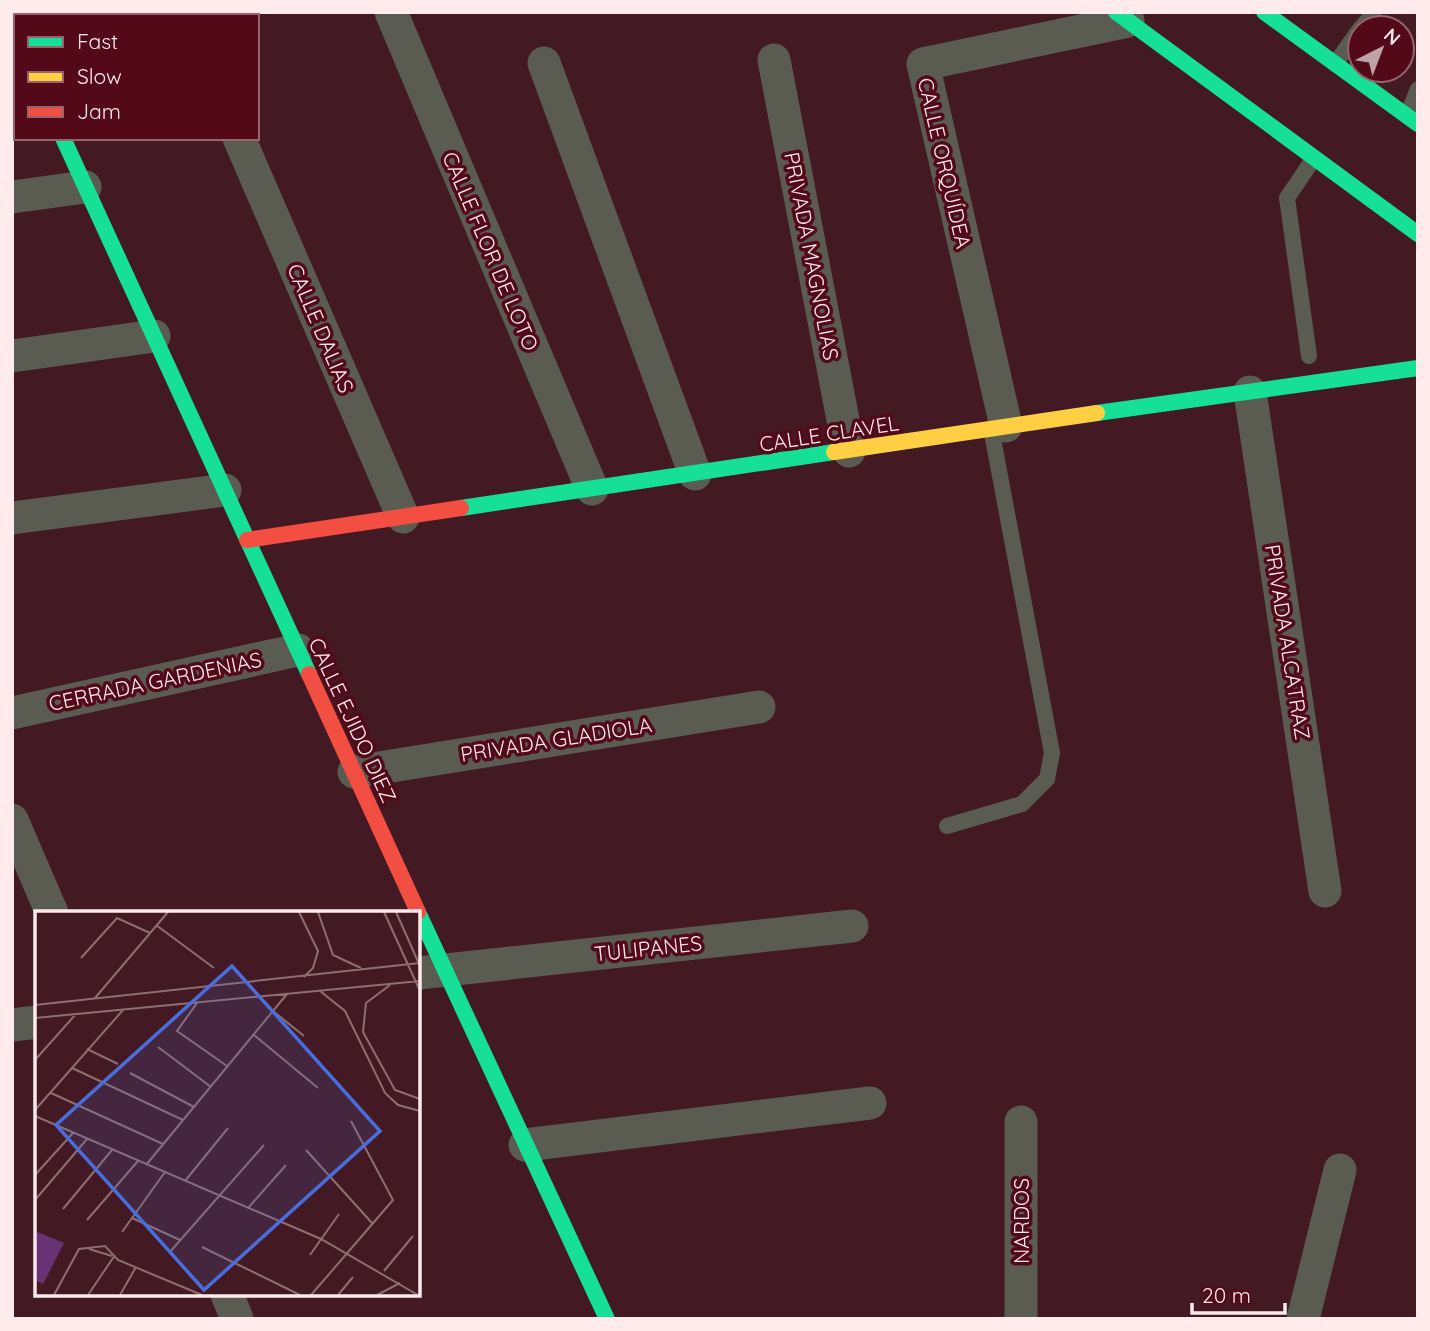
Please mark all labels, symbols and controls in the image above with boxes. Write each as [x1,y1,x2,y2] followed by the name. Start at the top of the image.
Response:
[14,14,259,140] legend
[1346,14,1416,84] north arrow
[1379,23,1406,50] text: N
[77,28,118,54] text: Fast
[77,63,122,89] text: Slow
[913,75,977,251] street label: CALLE ORQUÍDEA
[77,98,121,124] text: Jam
[437,148,545,354] street label: CALLE FLOR DE LOTO
[779,150,845,362] street label: PRIVADA MAGNOLIAS
[282,260,360,396] street label: CALLE DALIAS
[757,409,901,457] street label: CALLE CLAVEL
[1260,542,1316,742] street label: PRIVADA ALCATRAZ
[303,633,403,807] street label: CALLE EJIDO DIEZ
[46,646,264,716] street label: CERRADA GARDENIAS
[458,711,654,767] street label: PRIVADA GLADIOLA
[35,911,420,1296] inset map
[593,929,703,967] street label: TULIPANES
[1008,1178,1034,1264] street label: NARDOS
[1192,1272,1285,1316] scale bar
[1202,1282,1251,1308] text: 20 m

